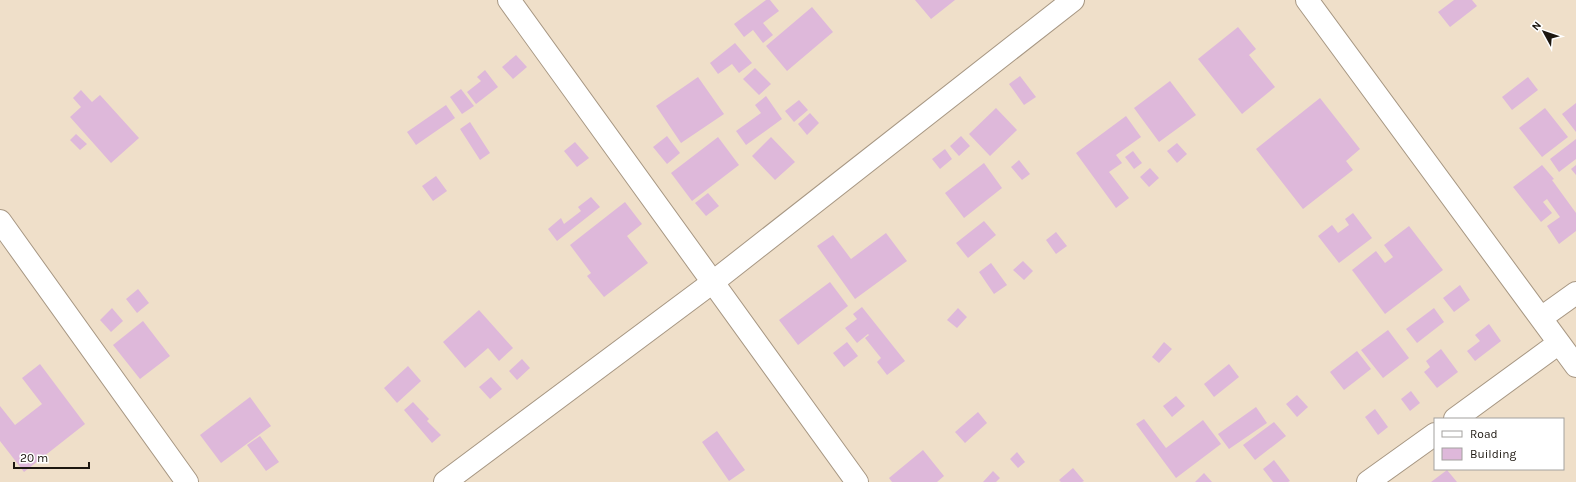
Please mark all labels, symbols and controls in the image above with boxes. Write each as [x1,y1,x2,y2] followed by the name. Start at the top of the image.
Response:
[1524,12,1564,52] north arrow
[1529,19,1544,33] text: N
[1434,418,1564,470] legend
[1470,427,1498,441] text: Road
[14,444,89,470] scale bar
[1470,447,1517,461] text: Building
[20,451,48,465] text: 20 m

